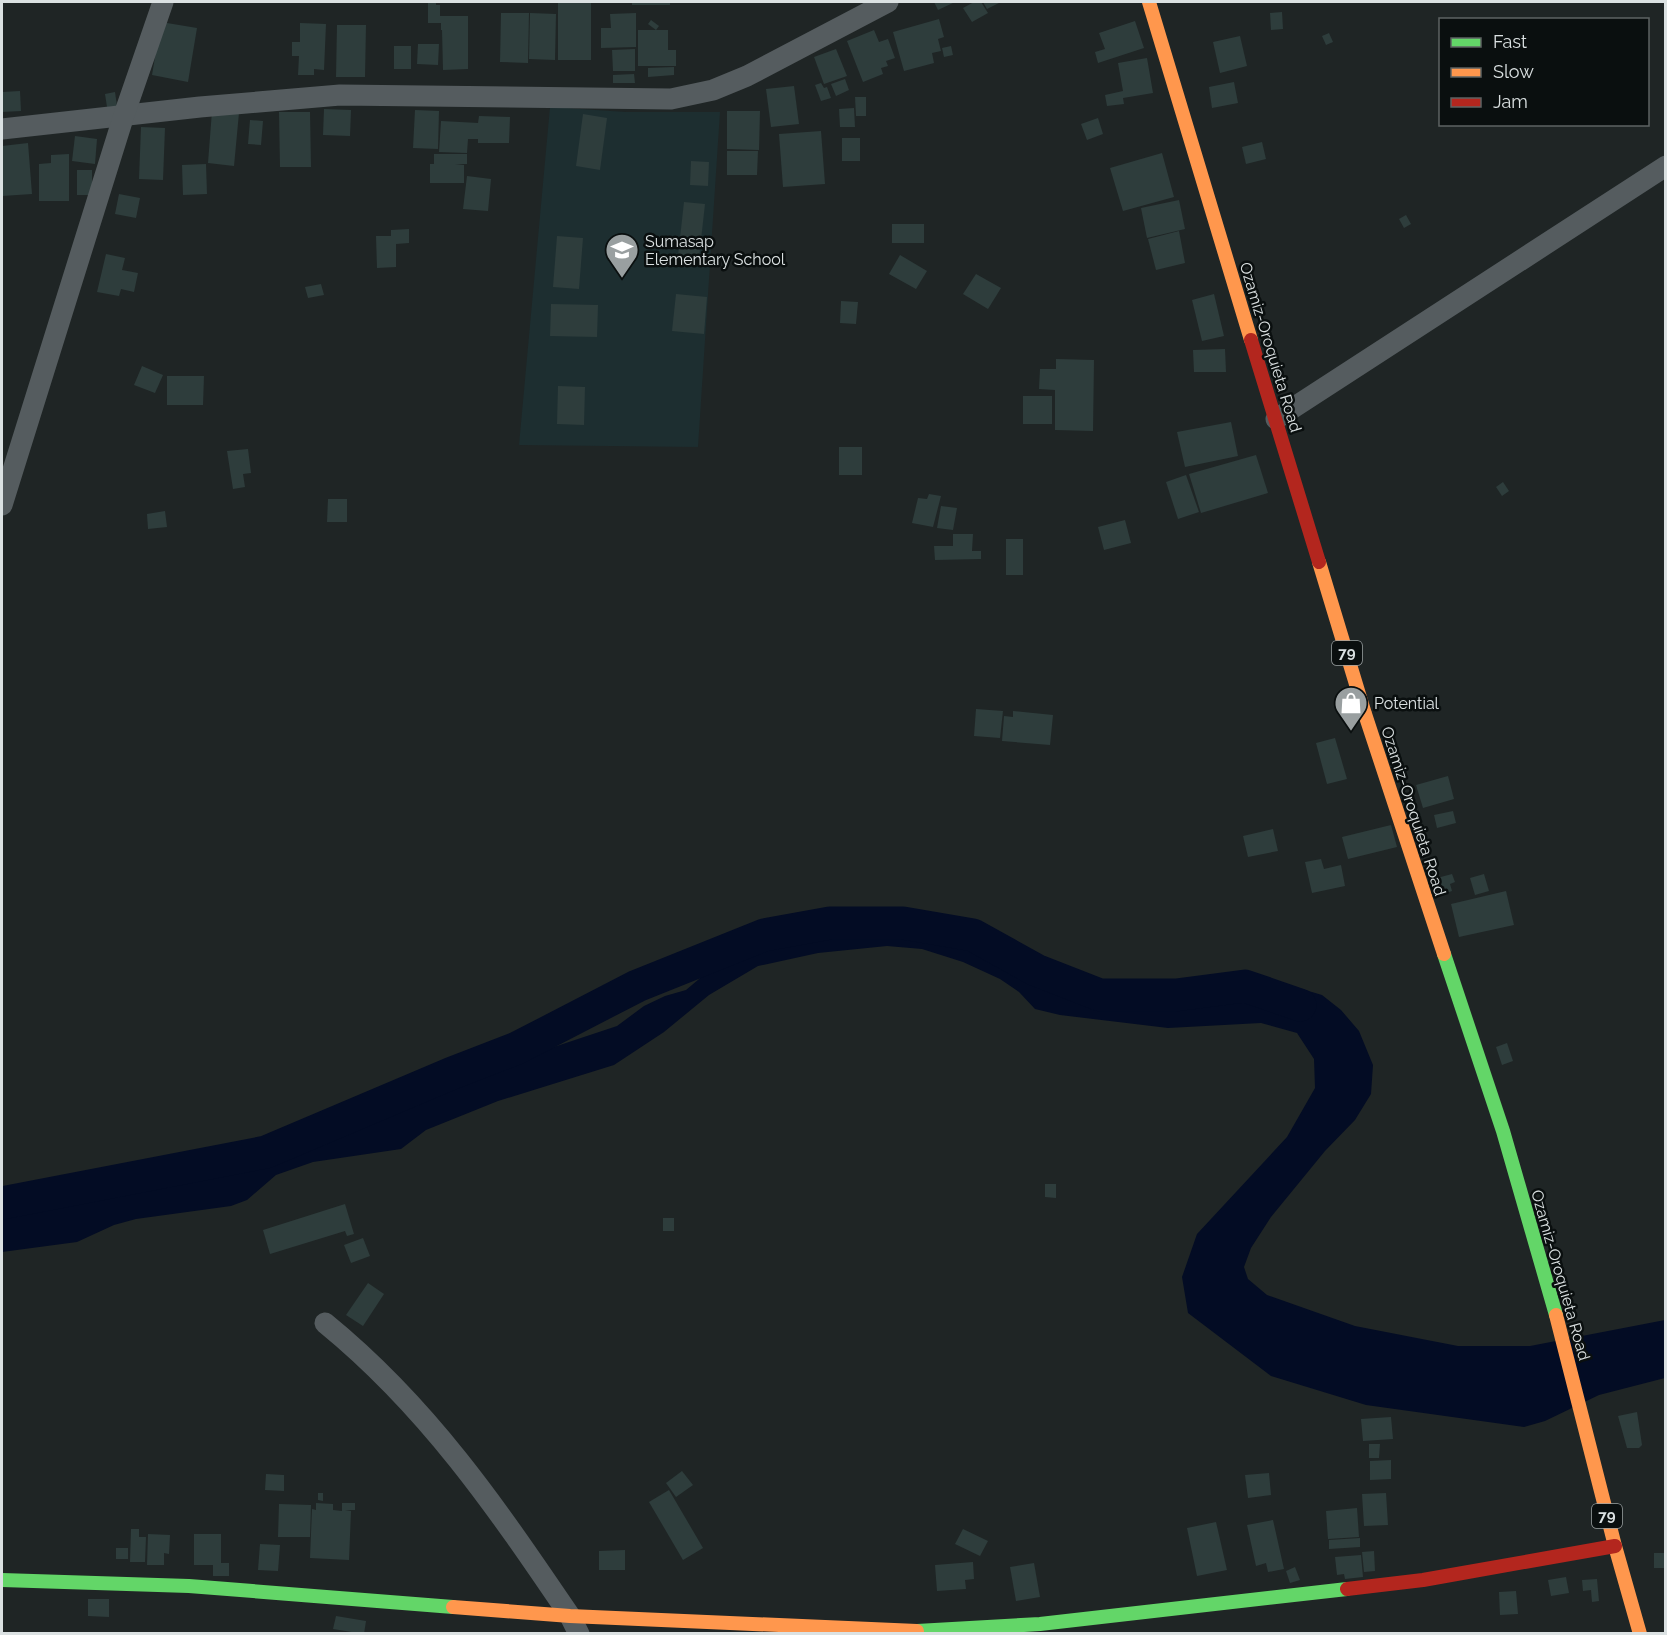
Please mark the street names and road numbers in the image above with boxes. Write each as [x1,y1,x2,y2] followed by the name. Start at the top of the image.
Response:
[1236,260,1305,434] street label: Ozamiz-Oroquieta Road
[1332,641,1362,665] road number: 79
[1377,724,1450,898] street label: Ozamiz-Oroquieta Road
[1527,1188,1594,1363] street label: Ozamiz-Oroquieta Road
[1592,1504,1622,1528] road number: 79

